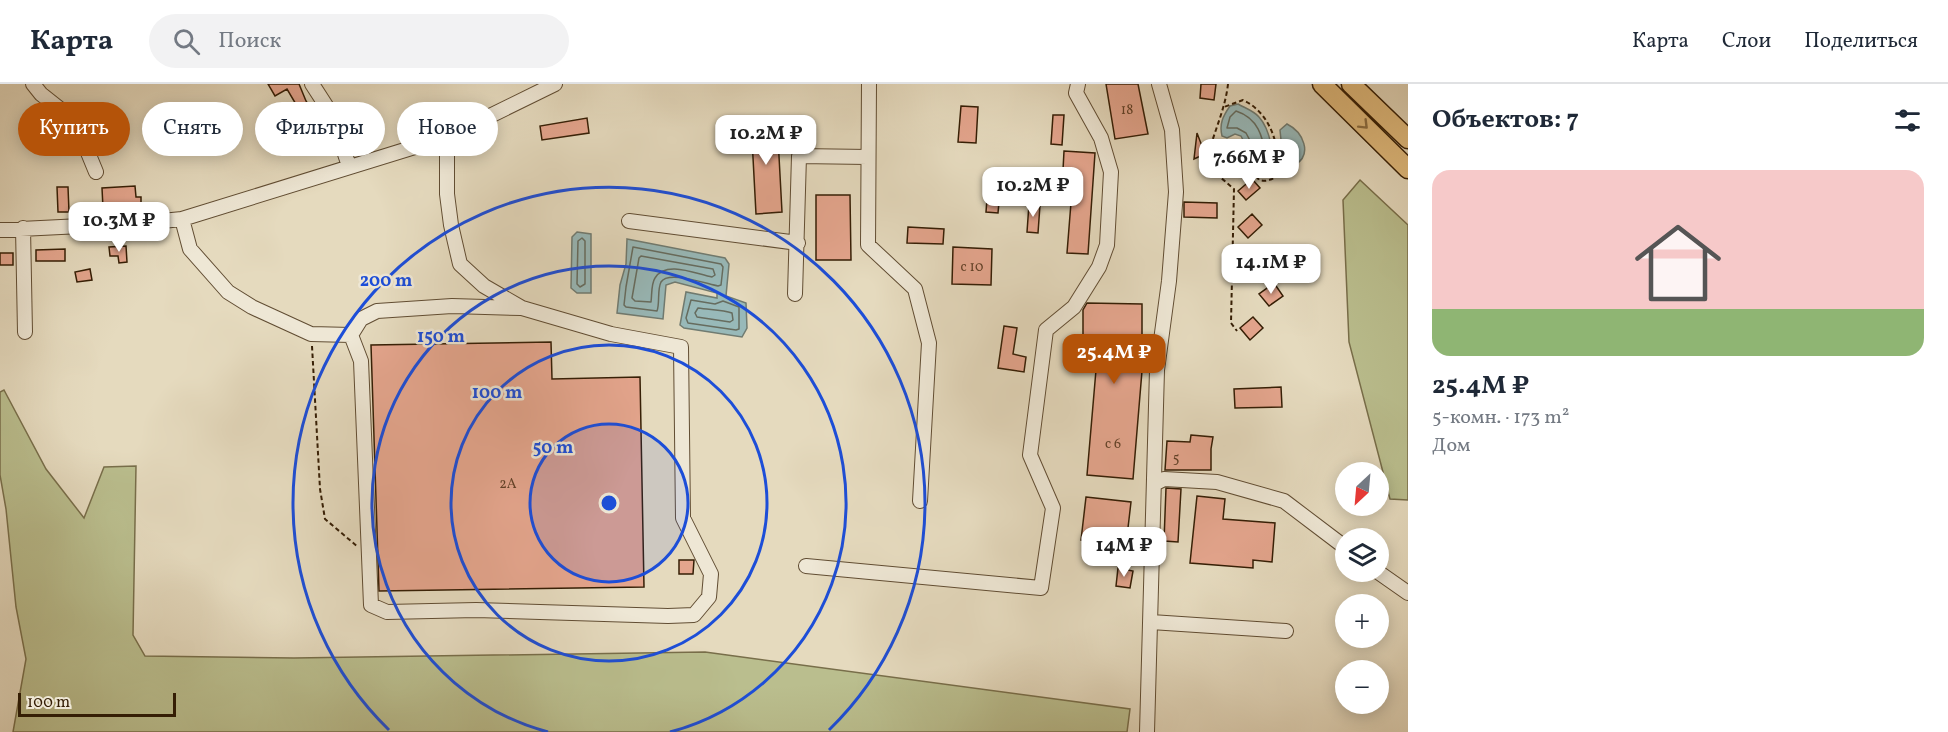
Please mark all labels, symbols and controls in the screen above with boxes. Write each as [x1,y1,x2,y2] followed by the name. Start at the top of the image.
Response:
[149,14,569,68] search box
[30,22,113,61] text: Карта
[170,25,203,58] icon: search
[218,26,281,57] text: Поиск
[1632,27,1689,56] text: Карта
[1722,27,1771,56] text: Слои
[1804,27,1918,56] text: Поделиться
[1121,101,1133,120] house number: 18
[18,102,130,156] chip: Купить
[142,102,243,156] chip: Снять
[255,102,385,156] chip: Фильтры
[397,102,498,156] chip: Новое
[1432,102,1579,138] text: Объектов: 7
[1891,104,1924,137] icon: filters
[711,115,821,166] pin: 10.2M ₽
[1357,118,1368,129] one-way arrow
[729,120,803,148] text: 10.2M ₽
[1194,139,1304,190] pin: 7.66M ₽
[1213,144,1285,172] text: 7.66M ₽
[978,167,1088,218] pin: 10.2M ₽
[996,172,1070,200] text: 10.2M ₽
[64,202,174,253] pin: 10.3M ₽
[83,207,155,235] text: 10.3M ₽
[1624,209,1732,317] icon: home
[1216,244,1326,295] pin: 14.1M ₽
[1236,249,1306,277] text: 14.1M ₽
[961,258,983,277] house number: с 10
[360,269,412,294] text: 200 m
[417,325,465,350] text: 150 m
[1059,334,1169,385] pin: 25.4M ₽
[1077,339,1151,367] text: 25.4M ₽
[1432,368,1529,404] text: 25.4M ₽
[472,381,522,406] text: 100 m
[1432,404,1569,432] text: 5-комн. · 173 m²
[1432,432,1471,460] text: Дом
[1105,435,1121,454] house number: с 6
[533,436,573,461] text: 50 m
[1173,449,1179,468] house number: 5
[1335,462,1389,516] north arrow
[1335,462,1389,714] map controls
[499,475,517,494] house number: 2А
[599,493,619,513] centre of rings
[1082,527,1166,578] pin: 14M ₽
[1335,528,1389,582] button: layers
[1095,532,1153,560] text: 14M ₽
[1335,594,1389,648] button: +
[1335,660,1389,714] button: −
[18,690,176,718] scale bar
[27,692,70,714] text: 100 m

